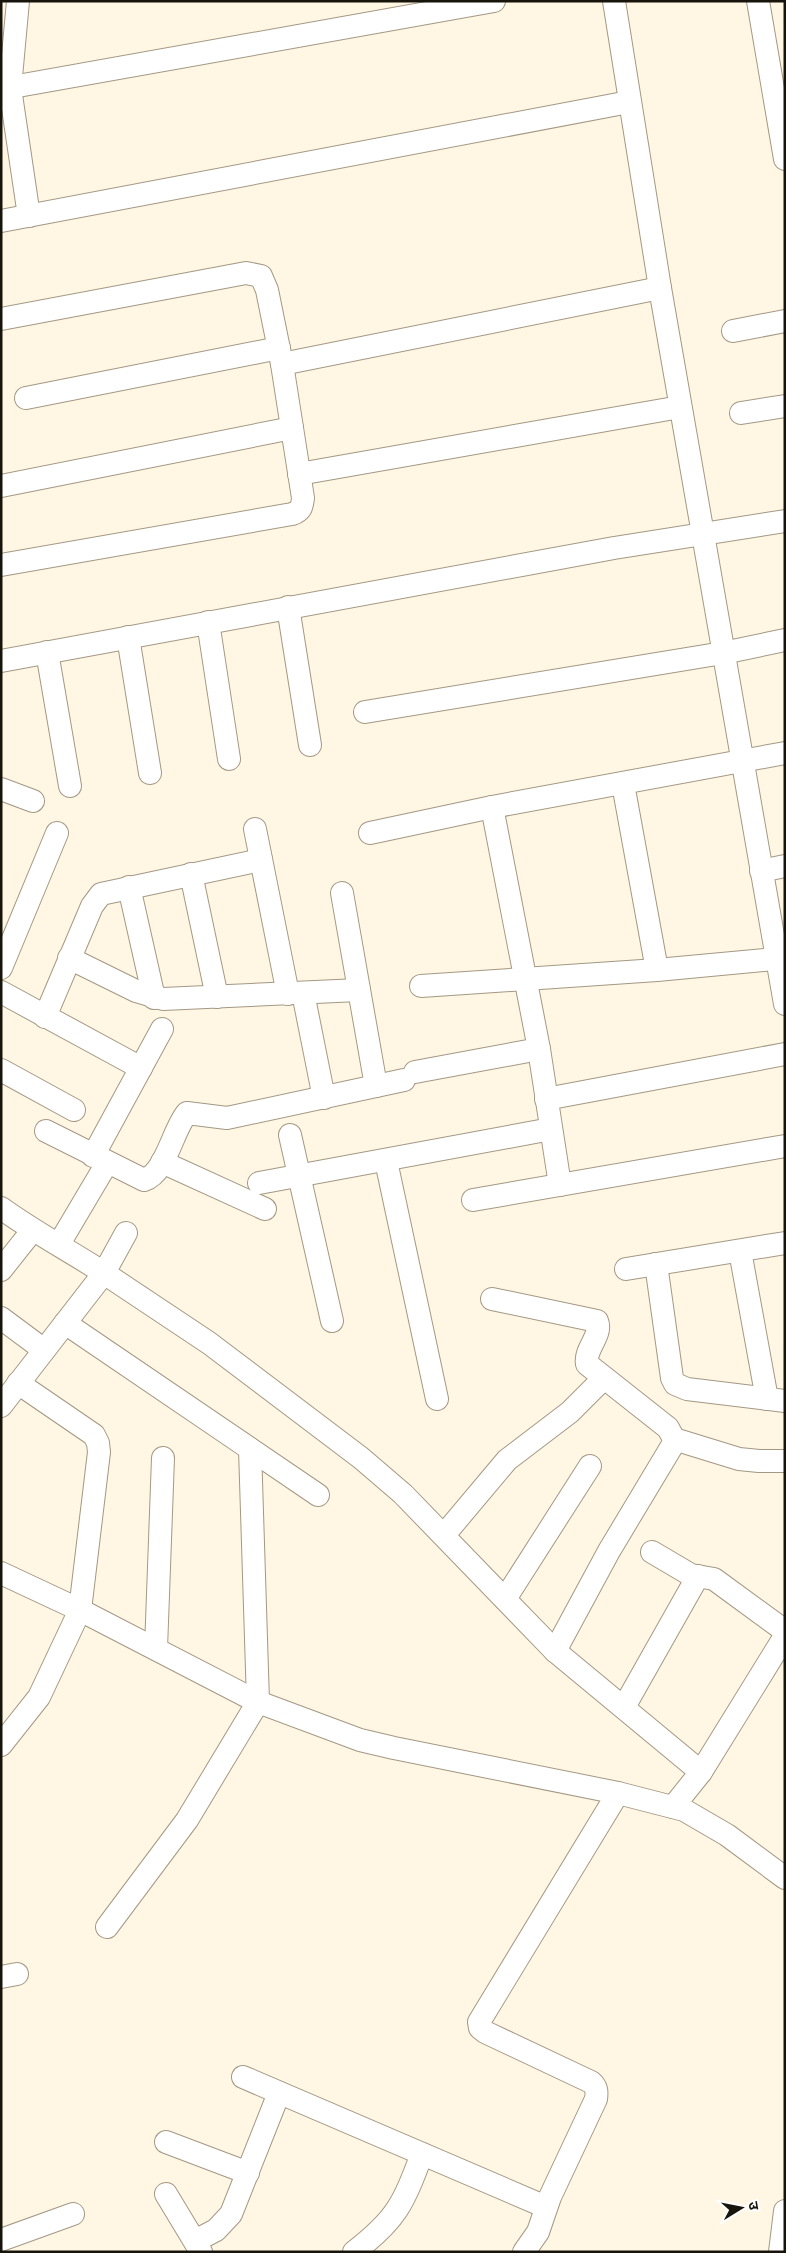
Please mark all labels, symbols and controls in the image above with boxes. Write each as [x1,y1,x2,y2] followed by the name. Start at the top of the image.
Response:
[716,2183,766,2233] north arrow
[744,2200,763,2212] text: उ

